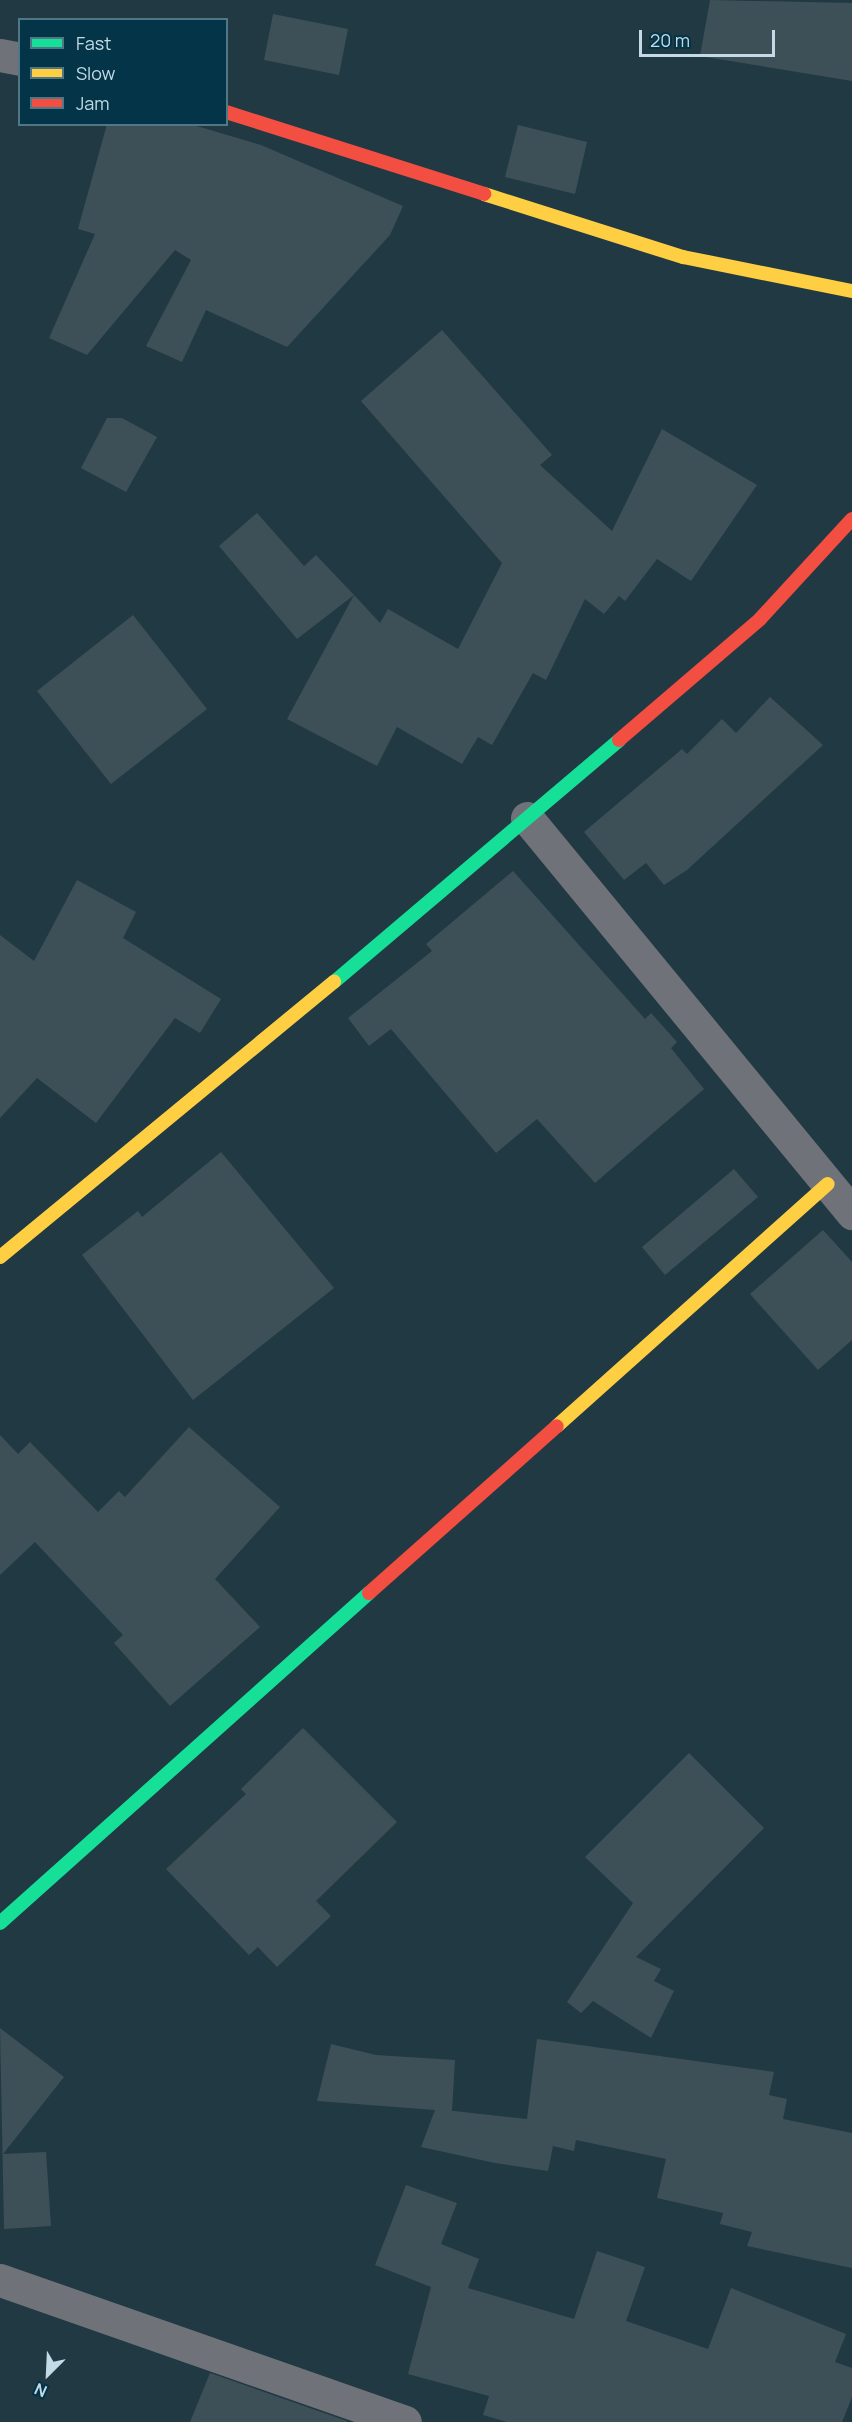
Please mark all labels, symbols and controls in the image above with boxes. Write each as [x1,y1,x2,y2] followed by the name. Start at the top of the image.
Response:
[18,18,228,126] legend
[642,18,778,56] scale bar
[650,28,690,52] text: 20 m
[76,31,111,55] text: Fast
[76,61,115,85] text: Slow
[76,91,110,115] text: Jam
[18,2344,78,2404] north arrow
[31,2378,50,2403] text: N

